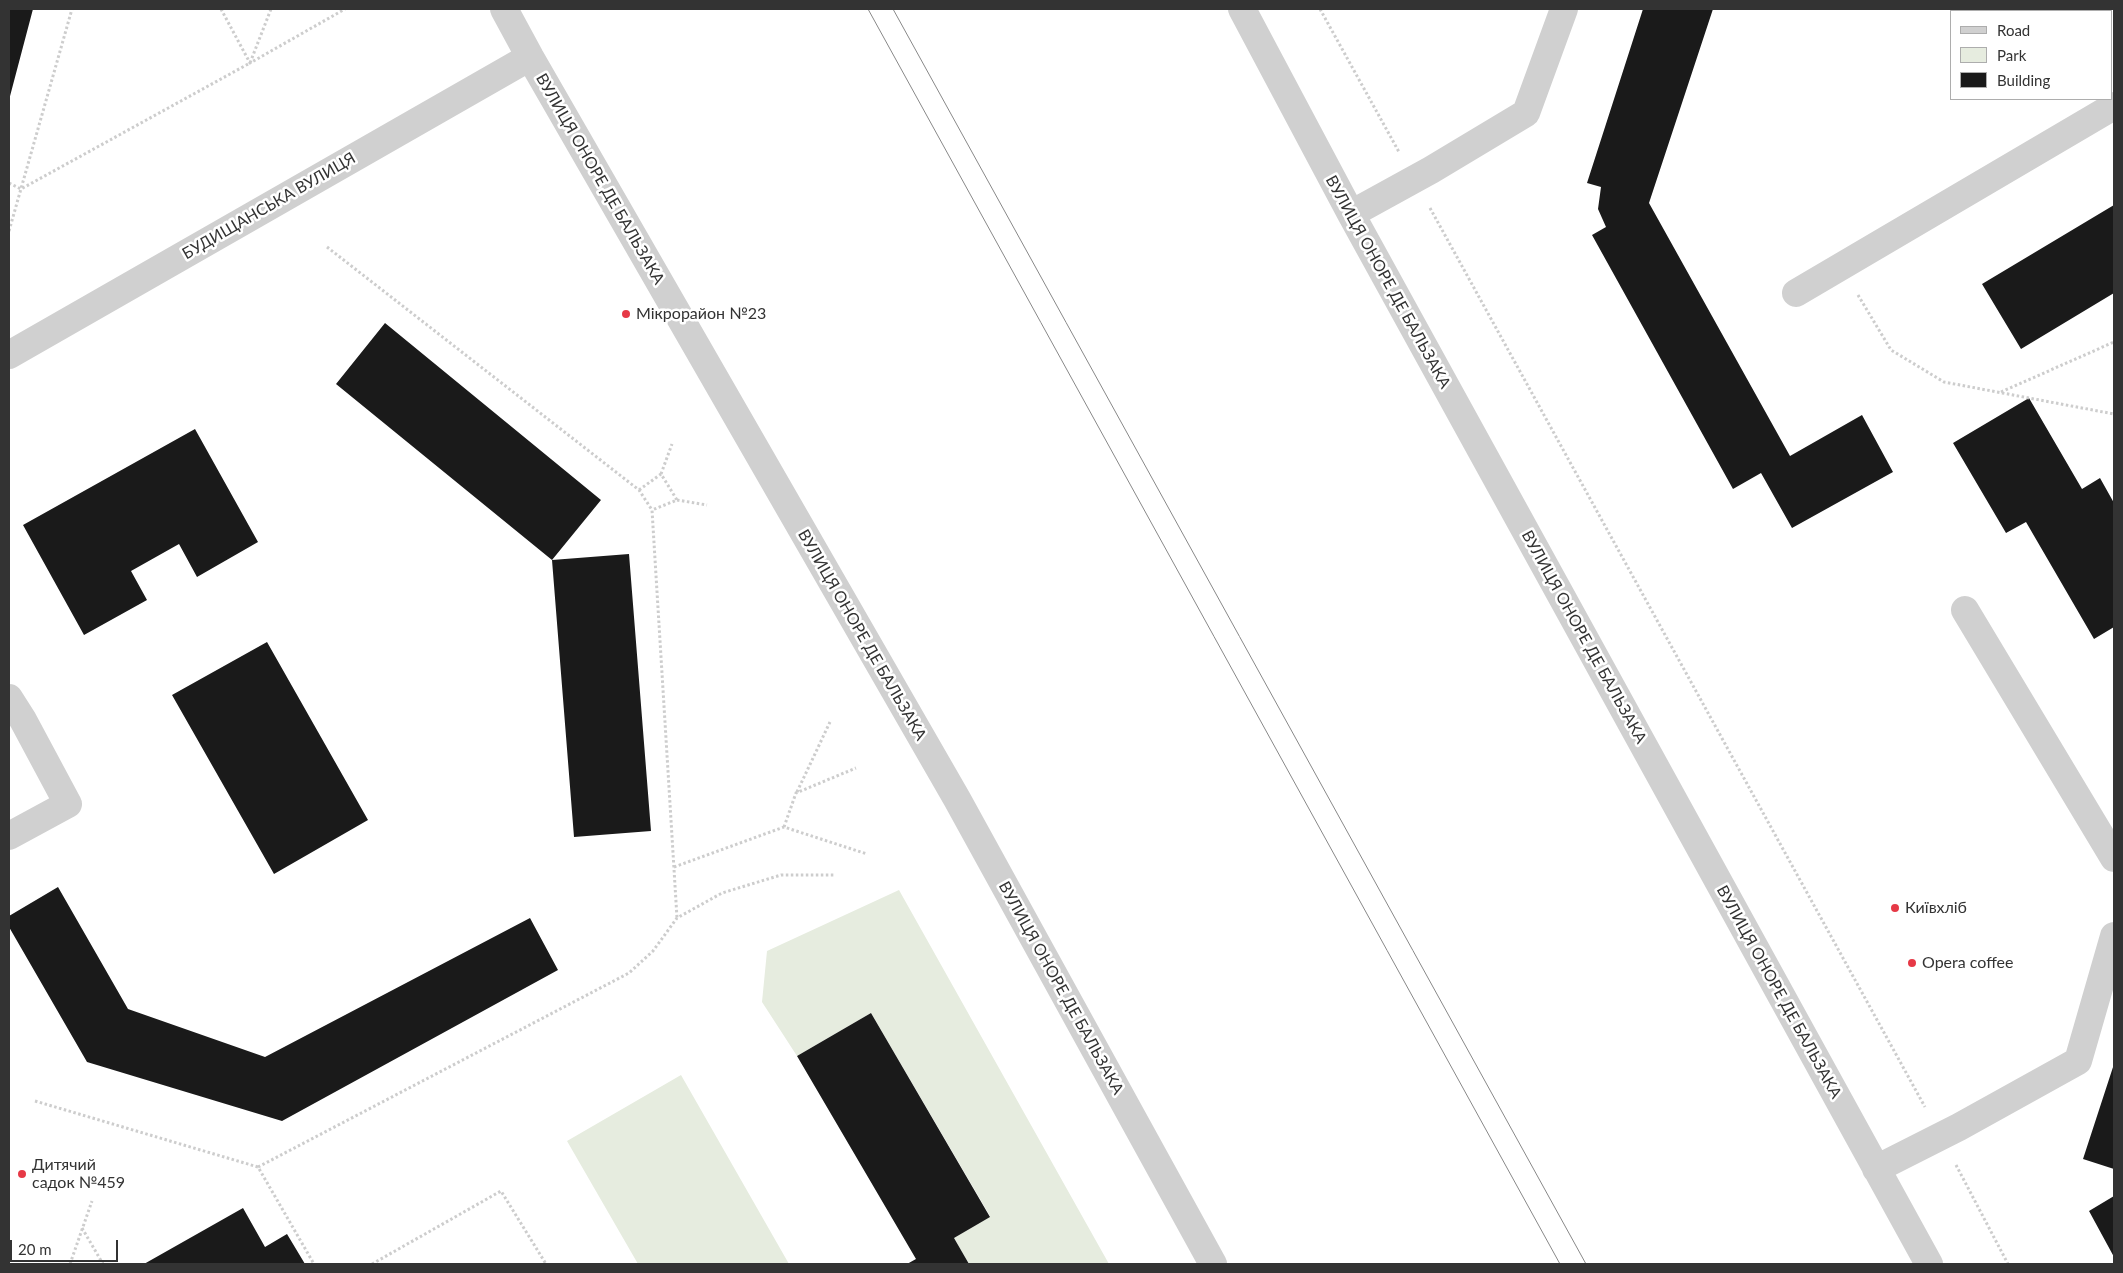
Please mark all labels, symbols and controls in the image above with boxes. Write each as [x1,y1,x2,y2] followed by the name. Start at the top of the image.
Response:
[1950,10,2113,100] legend
[1997,21,2030,39] text: Road
[1997,46,2026,64] text: Park
[532,70,668,288] street label: ВУЛИЦЯ ОНОРЕ ДЕ БАЛЬЗАКА
[1997,71,2050,89] text: Building
[179,148,359,264] street label: БУДИЩАНСЬКА ВУЛИЦЯ
[1321,172,1455,392] street label: ВУЛИЦЯ ОНОРЕ ДЕ БАЛЬЗАКА
[636,304,766,324] place label: Мікрорайон №23
[620,308,632,320] marker: Мікрорайон №23
[794,526,930,744] street label: ВУЛИЦЯ ОНОРЕ ДЕ БАЛЬЗАКА
[1517,527,1651,747] street label: ВУЛИЦЯ ОНОРЕ ДЕ БАЛЬЗАКА
[994,878,1128,1098] street label: ВУЛИЦЯ ОНОРЕ ДЕ БАЛЬЗАКА
[1712,882,1846,1102] street label: ВУЛИЦЯ ОНОРЕ ДЕ БАЛЬЗАКА
[1905,898,1967,918] place label: Київхліб
[1889,902,1901,914] marker: Київхліб
[1922,953,2013,973] place label: Opera coffee
[1906,957,1918,969] marker: Opera coffee
[32,1155,125,1193] place label: Дитячий садок №459
[16,1168,28,1180] marker: Дитячий садок №459
[12,1230,120,1262] scale bar
[18,1240,52,1258] text: 20 m

